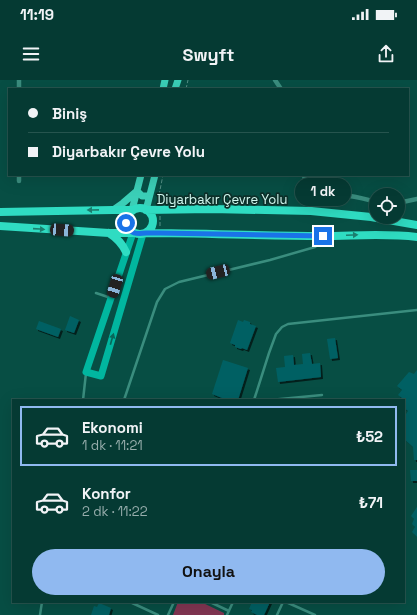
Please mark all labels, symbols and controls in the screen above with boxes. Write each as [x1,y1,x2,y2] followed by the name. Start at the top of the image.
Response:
[20,5,54,24] text: 11:19
[20,43,42,65] icon: menu
[183,43,234,66] text: Swyft
[375,43,397,65] icon: share
[52,104,87,123] text: Biniş
[52,142,205,161] text: Diyarbakır Çevre Yolu
[295,178,351,206] callout: 1 dk
[311,183,335,200] text: 1 dk
[369,188,405,224] map controls
[369,188,405,224] button: locate
[157,191,287,208] street label: Diyarbakır Çevre Yolu
[86,207,99,213] one-way arrow
[117,214,135,232] route start
[50,223,74,237] car
[33,225,45,232] one-way arrow
[314,227,332,245] route end
[346,232,359,238] one-way arrow
[205,263,231,281] car
[106,273,124,299] car
[109,333,115,345] one-way arrow
[34,418,70,454] icon: car
[82,418,143,437] text: Ekonomi
[356,427,383,446] text: ₺52
[82,437,143,454] text: 1 dk · 11:21
[34,484,70,520] icon: car
[82,484,131,503] text: Konfor
[359,493,383,512] text: ₺71
[82,503,148,520] text: 2 dk · 11:22
[32,549,385,595] button: Onayla

